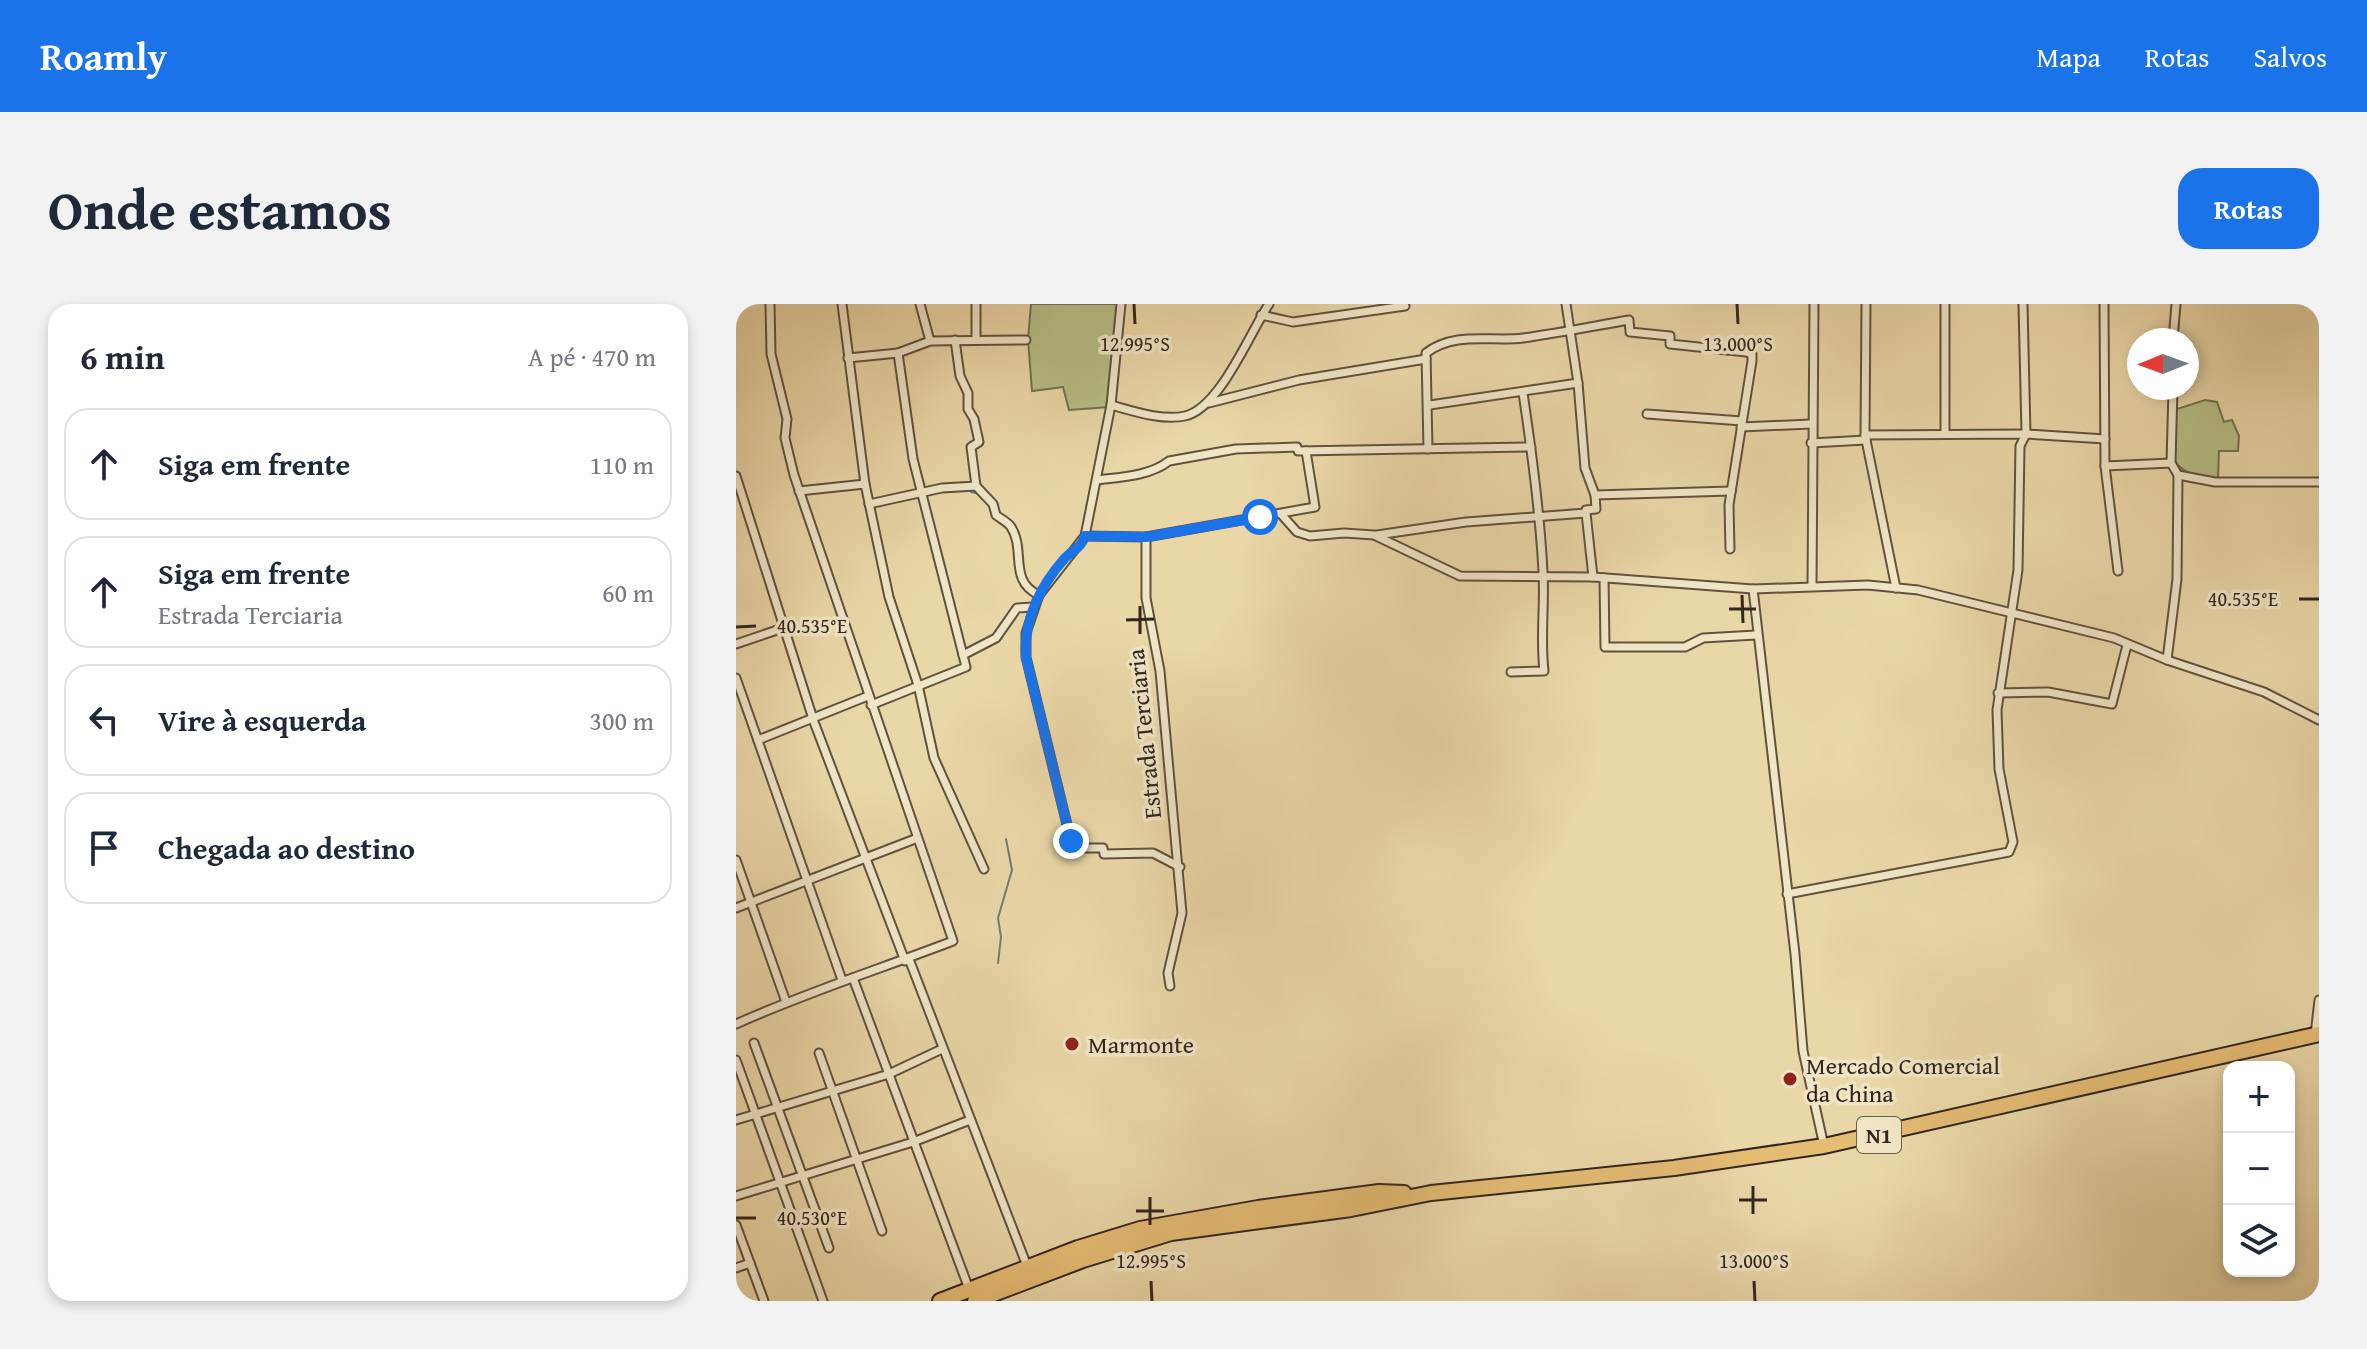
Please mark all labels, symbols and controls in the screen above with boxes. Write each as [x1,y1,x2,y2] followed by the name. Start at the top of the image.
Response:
[40,28,167,84] text: Roamly
[2036,36,2101,77] text: Mapa
[2145,36,2209,77] text: Rotas
[2253,36,2327,77] text: Salvos
[48,167,392,250] text: Onde estamos
[2178,168,2319,249] button: Rotas
[2127,328,2199,400] north arrow
[1100,329,1170,358] text: 12.995°S
[1703,329,1773,358] text: 13.000°S
[80,332,165,381] text: 6 min
[528,337,656,376] text: A pé · 470 m
[82,442,126,486] icon: ahead
[158,442,350,486] text: Siga em frente
[589,445,654,484] text: 110 m
[1242,499,1278,535] route start
[158,551,350,595] text: Siga em frente
[82,570,126,614] icon: ahead
[602,573,654,612] text: 60 m
[2208,584,2278,613] text: 40.535°E
[158,595,343,634] text: Estrada Terciaria
[777,611,847,640] text: 40.535°E
[1118,647,1170,821] street label: Estrada Terciaria
[82,698,126,742] icon: left
[158,698,366,742] text: Vire à esquerda
[589,701,654,740] text: 300 m
[1053,823,1089,859] route end
[82,826,126,870] icon: arrive
[158,826,415,870] text: Chegada ao destino
[1088,1027,1194,1062] place label: Marmonte
[1063,1035,1081,1053] marker: Marmonte
[1806,1048,2000,1111] place label: Mercado Comercial da China
[2223,1061,2295,1277] map controls
[2223,1061,2295,1133] button: +
[1781,1070,1799,1088] marker: Mercado Comercial da China
[1857,1117,1901,1153] road number: N1
[2223,1133,2295,1205] button: −
[777,1203,847,1232] text: 40.530°E
[2223,1205,2295,1277] button: layers
[1116,1246,1186,1275] text: 12.995°S
[1719,1246,1789,1275] text: 13.000°S

